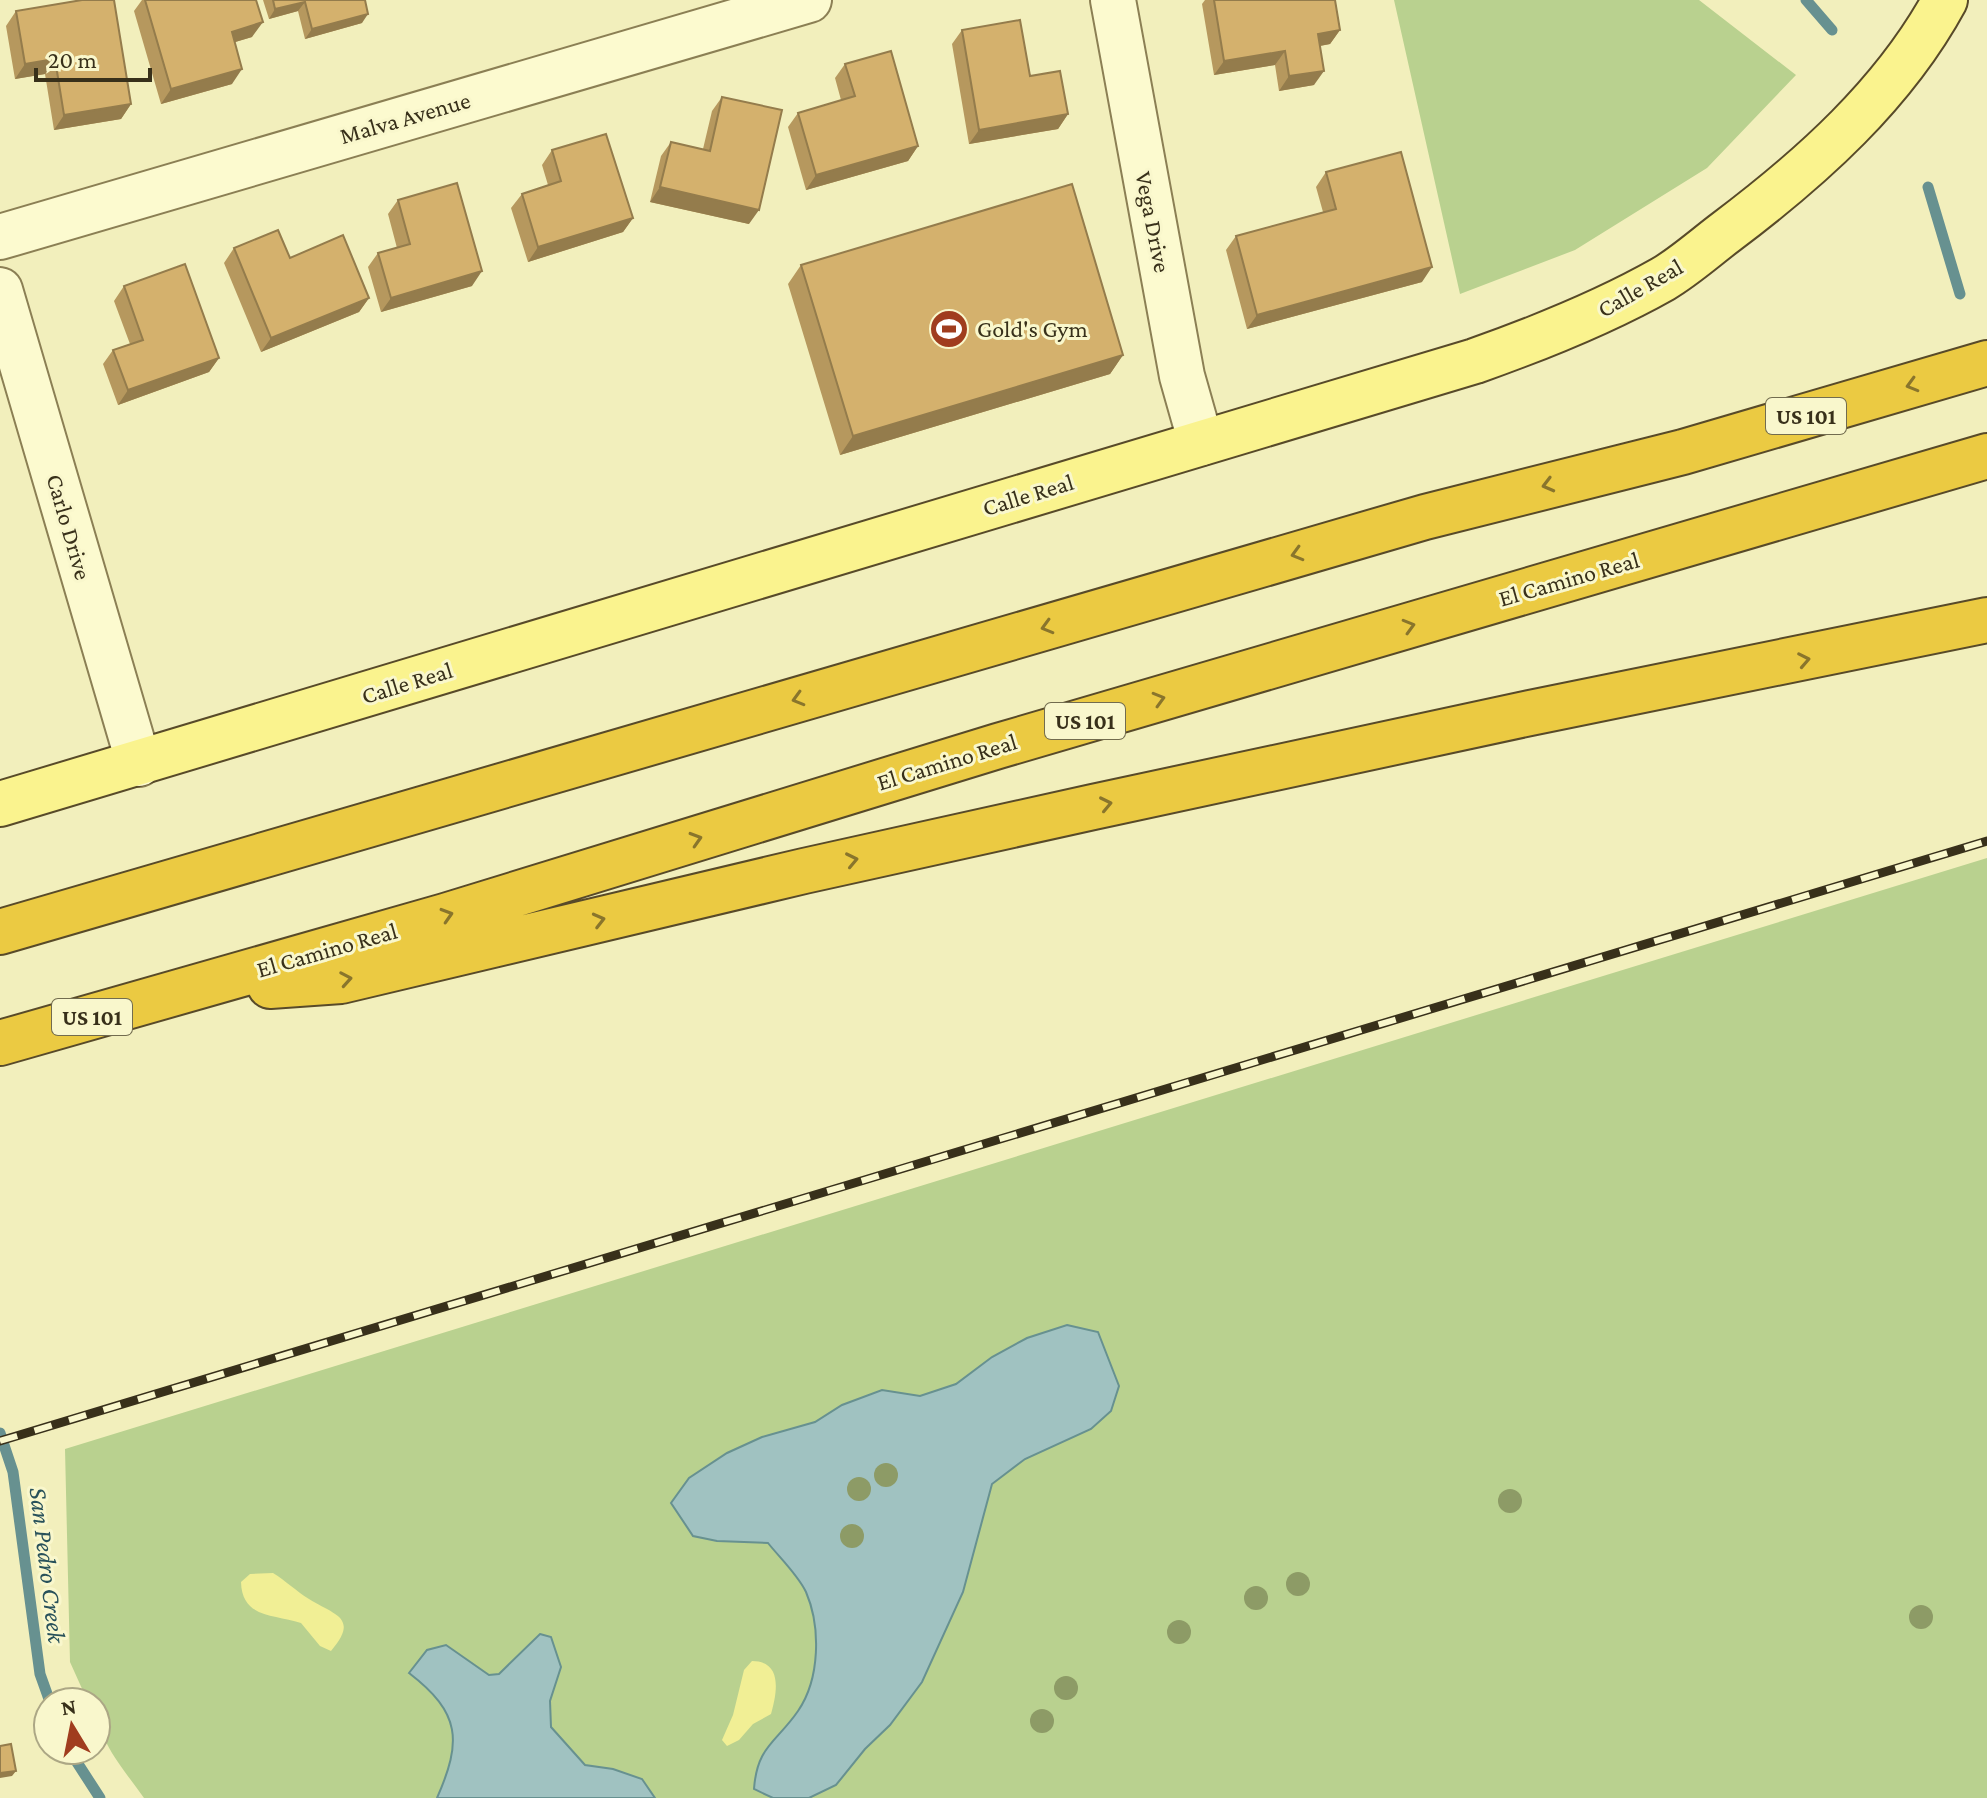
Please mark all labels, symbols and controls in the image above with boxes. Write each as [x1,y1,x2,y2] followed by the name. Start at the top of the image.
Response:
[36,32,150,82] scale bar
[48,46,97,73] text: 20 m
[336,86,473,149] street label: Malva Avenue
[1130,169,1177,275] street label: Vega Drive
[1592,252,1687,323] street label: Calle Real
[928,308,970,350] sports icon: Gold's Gym
[977,315,1088,342] place label: Gold's Gym
[1906,376,1920,392] one-way arrow
[1766,398,1846,434] road number: US 101
[979,468,1077,521] street label: Calle Real
[42,471,97,583] street label: Carlo Drive
[1541,476,1555,492] one-way arrow
[1291,545,1305,562] one-way arrow
[1496,546,1642,611] street label: El Camino Real
[1041,617,1055,634] one-way arrow
[1401,618,1415,635] one-way arrow
[1797,652,1811,669] one-way arrow
[358,656,456,709] street label: Calle Real
[791,690,805,706] one-way arrow
[1152,692,1165,708] one-way arrow
[1045,703,1125,739] road number: US 101
[874,727,1020,796] street label: El Camino Real
[1098,796,1112,813] one-way arrow
[688,832,702,848] one-way arrow
[844,852,858,869] one-way arrow
[440,908,454,924] one-way arrow
[591,913,605,930] one-way arrow
[254,917,400,982] street label: El Camino Real
[339,971,352,988] one-way arrow
[52,999,132,1035] road number: US 101
[24,1486,72,1646] water label: San Pedro Creek
[32,1686,112,1766] north arrow
[59,1693,78,1720] text: N

